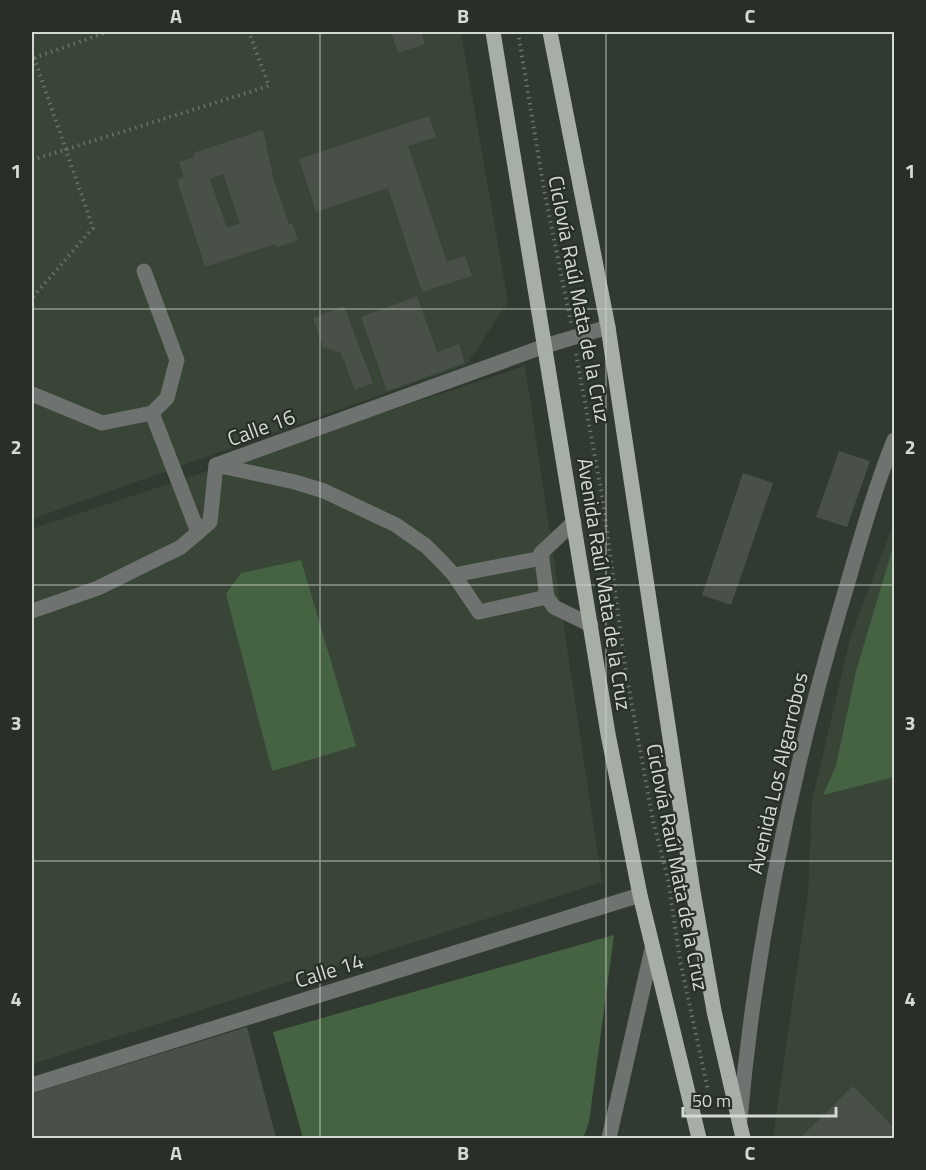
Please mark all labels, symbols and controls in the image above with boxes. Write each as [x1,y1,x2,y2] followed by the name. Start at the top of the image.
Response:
[170,0,182,31] text: A
[457,0,469,31] text: B
[745,0,756,31] text: C
[10,155,22,186] text: 1
[904,155,916,186] text: 1
[540,173,620,425] street label: Ciclovía Raúl Mata de la Cruz
[222,400,300,454] street label: Calle 16
[10,431,22,462] text: 2
[904,431,916,462] text: 2
[569,455,641,713] street label: Avenida Raúl Mata de la Cruz
[738,669,816,877] street label: Avenida Los Algarrobos
[10,707,22,738] text: 3
[904,707,916,738] text: 3
[638,741,718,993] street label: Ciclovía Raúl Mata de la Cruz
[291,944,367,996] street label: Calle 14
[10,983,22,1014] text: 4
[904,983,916,1014] text: 4
[683,1080,836,1118] scale bar
[692,1087,731,1114] text: 50 m
[170,1137,182,1168] text: A
[457,1137,469,1168] text: B
[745,1137,756,1168] text: C

